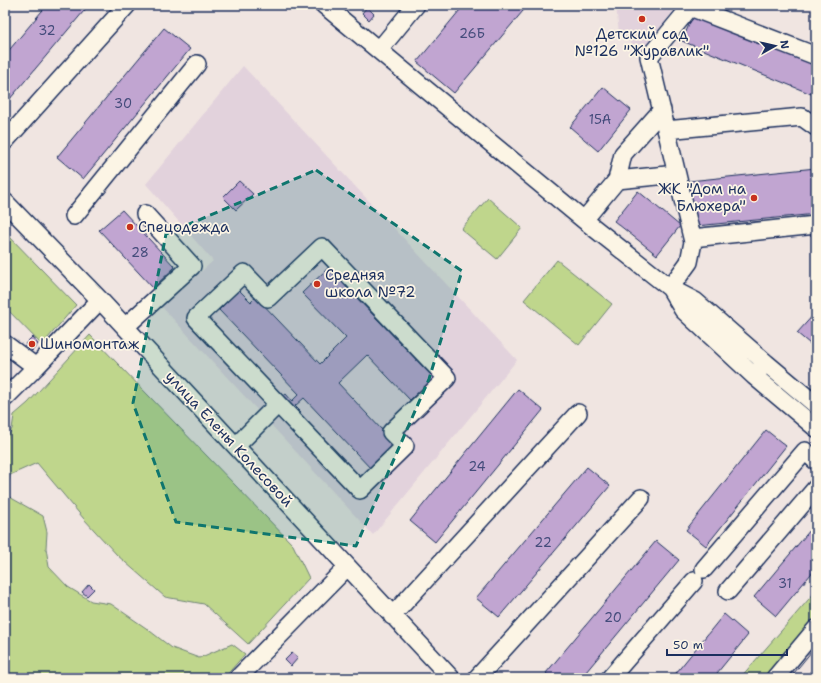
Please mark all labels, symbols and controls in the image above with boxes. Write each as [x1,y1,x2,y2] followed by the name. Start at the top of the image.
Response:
[637,14,647,24] marker: Детский сад №126 "Журавлик"
[38,22,56,39] house number: 32
[575,24,709,61] place label: Детский сад №126 "Журавлик"
[459,25,485,42] house number: 26Б
[755,26,795,66] north arrow
[776,39,792,50] text: N
[114,95,132,112] house number: 30
[589,111,611,128] house number: 15А
[658,179,747,216] place label: ЖК "Дом на Блюхера"
[749,193,759,203] marker: ЖК "Дом на Блюхера"
[138,217,230,237] place label: Спецодежда
[125,222,135,232] marker: Спецодежда
[131,244,149,261] house number: 28
[325,265,415,302] place label: Средняя школа №72
[312,279,322,289] marker: Средняя школа №72
[40,334,140,354] place label: Шиномонтаж
[27,339,37,349] marker: Шиномонтаж
[161,367,297,511] street label: улица Елены Колесовой
[468,458,486,475] house number: 24
[534,534,552,551] house number: 22
[778,575,792,592] house number: 31
[604,609,622,626] house number: 20
[667,631,787,657] scale bar
[673,637,703,653] text: 50 m

